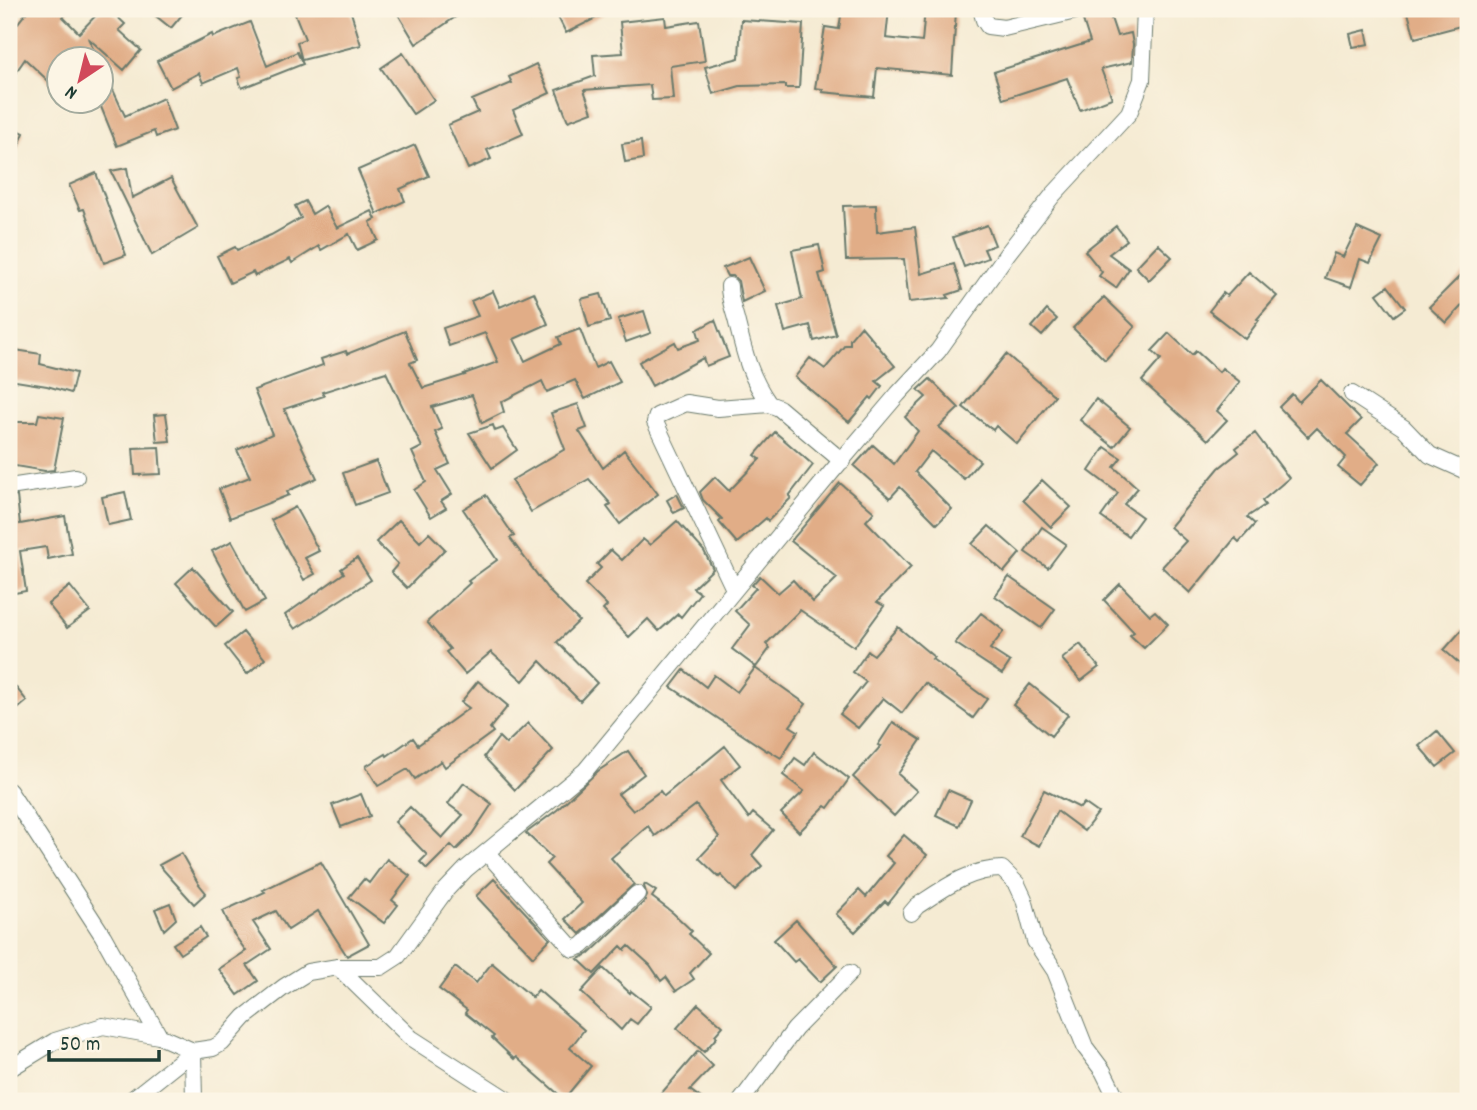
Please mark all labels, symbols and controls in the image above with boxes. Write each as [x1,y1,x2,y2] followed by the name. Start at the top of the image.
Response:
[46,46,116,116] north arrow
[61,77,84,105] text: N
[49,1019,159,1063] scale bar
[60,1031,100,1061] text: 50 m

